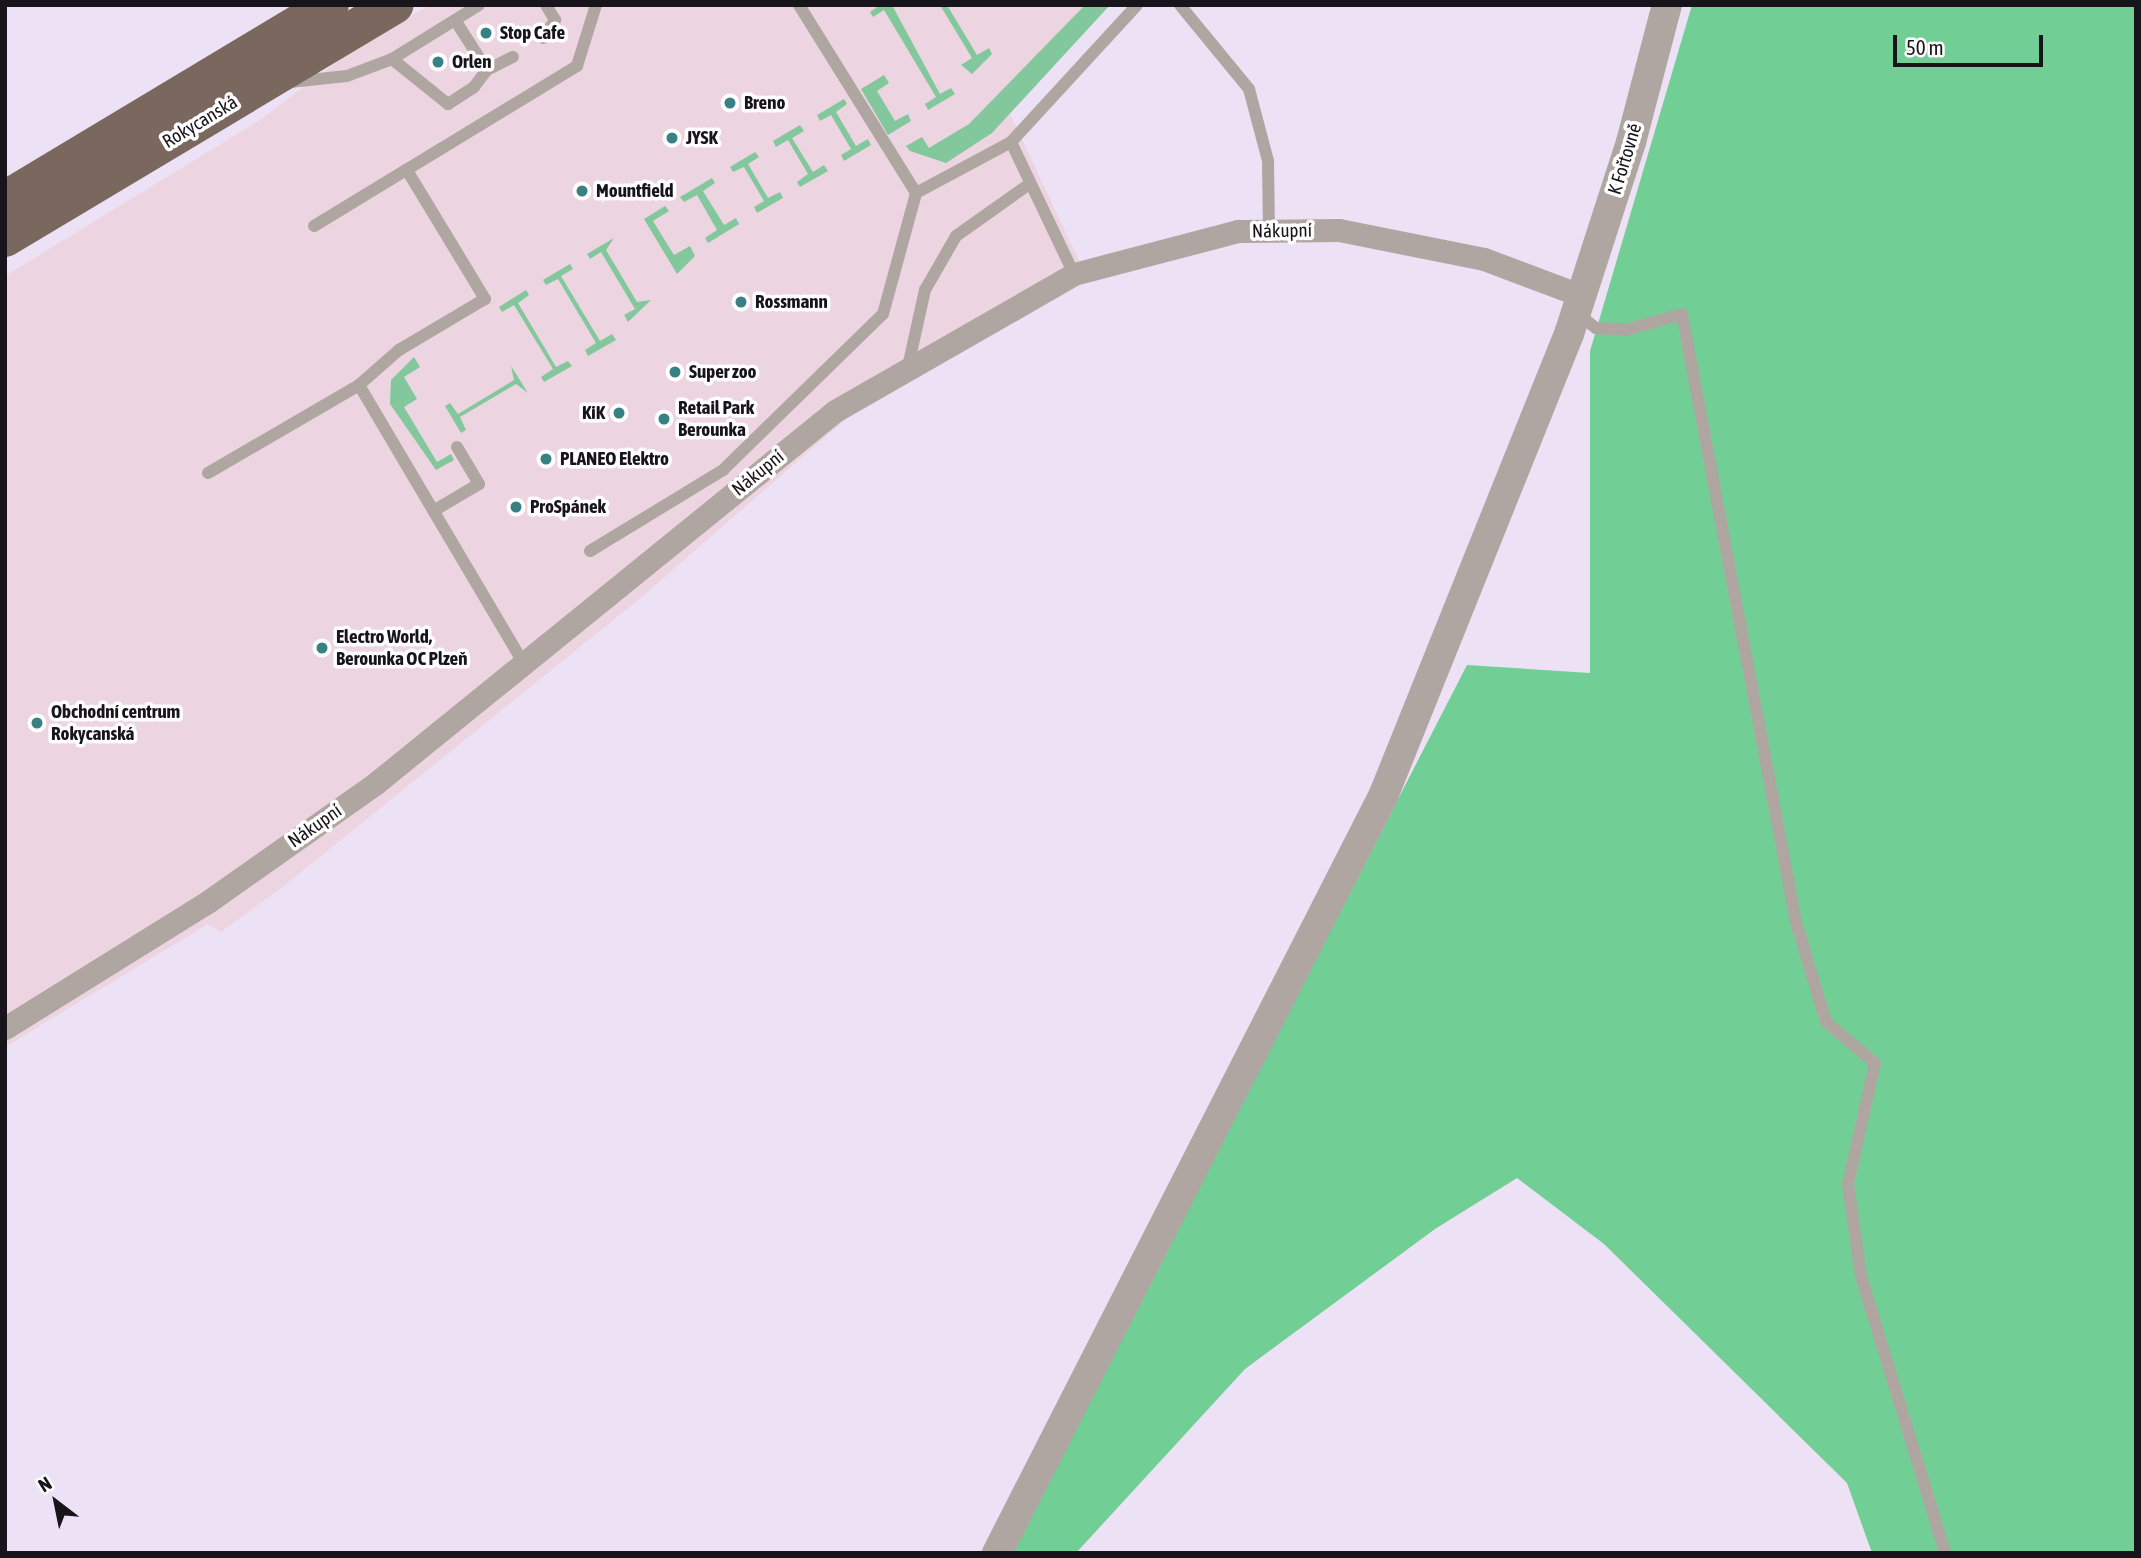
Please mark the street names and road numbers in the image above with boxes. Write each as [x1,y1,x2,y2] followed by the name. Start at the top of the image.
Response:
[158,91,242,153] street label: Rokycanská
[1603,121,1647,197] street label: K Fořtovně
[1252,219,1312,243] street label: Nákupní
[727,445,789,501] street label: Nákupní
[284,799,346,853] street label: Nákupní

